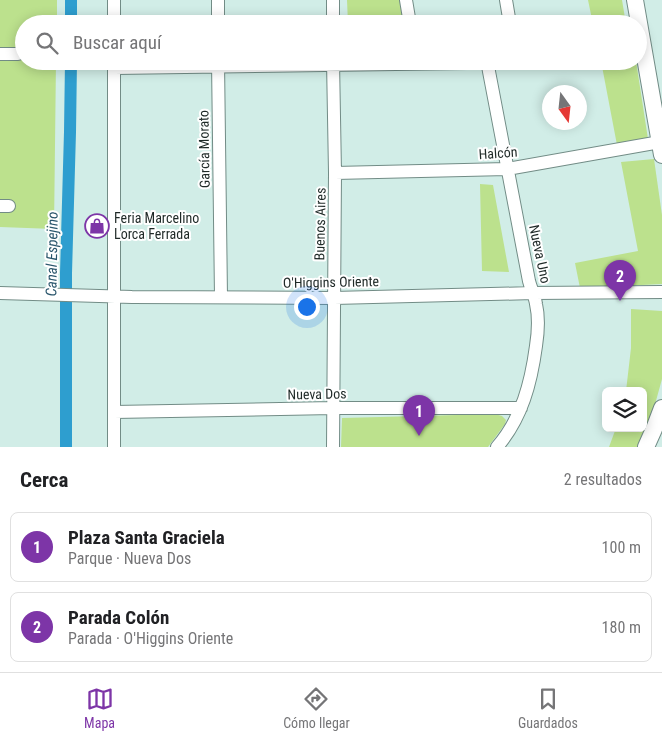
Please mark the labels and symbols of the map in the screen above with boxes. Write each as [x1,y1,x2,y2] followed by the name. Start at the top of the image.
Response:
[542,85,587,130] north arrow
[195,110,213,188] street label: García Morato
[478,144,518,162] street label: Halcón
[311,187,329,261] street label: Buenos Aires
[114,210,199,242] place label: Feria Marcelino Lorca Ferrada
[42,211,62,297] water label: Canal Espejino
[84,213,110,239] shop icon: Feria Marcelino Lorca Ferrada
[526,223,554,285] street label: Nueva Uno
[604,260,636,301] pin: 2
[283,273,380,291] street label: O'Higgins Oriente
[294,294,320,320] your location
[287,385,347,403] street label: Nueva Dos
[403,395,435,436] pin: 1

